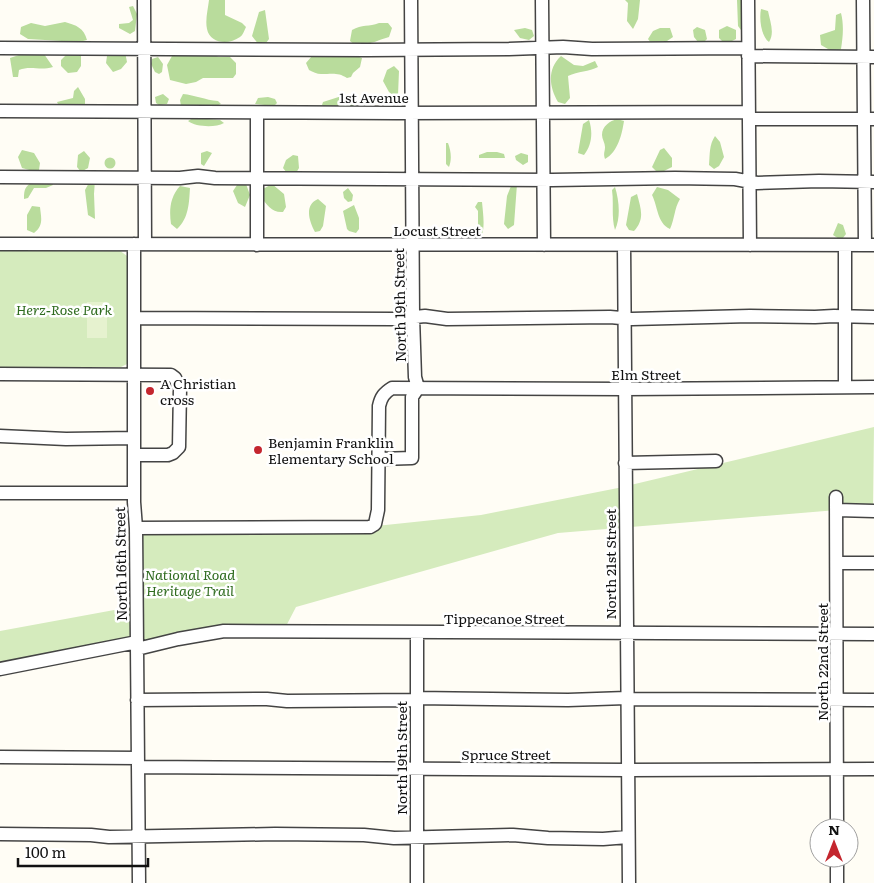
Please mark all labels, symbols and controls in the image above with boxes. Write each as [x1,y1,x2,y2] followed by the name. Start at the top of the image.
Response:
[339,87,409,107] street label: 1st Avenue
[393,220,481,240] street label: Locust Street
[388,247,410,362] street label: North 19th Street
[16,299,113,319] park label: Herz-Rose Park
[611,364,681,384] street label: Elm Street
[160,373,236,409] place label: A Christian cross
[144,385,156,397] marker: A Christian cross
[268,432,394,468] place label: Benjamin Franklin Elementary School
[252,444,264,456] marker: Benjamin Franklin Elementary School
[109,506,131,621] street label: North 16th Street
[600,508,620,619] street label: North 21st Street
[145,564,235,600] park label: National Road Heritage Trail
[812,603,832,721] street label: North 22nd Street
[443,608,565,628] street label: Tippecanoe Street
[391,701,411,815] street label: North 19th Street
[461,744,551,764] street label: Spruce Street
[809,818,859,868] north arrow
[828,819,840,839] text: N
[18,836,148,868] scale bar
[25,840,66,863] text: 100 m

